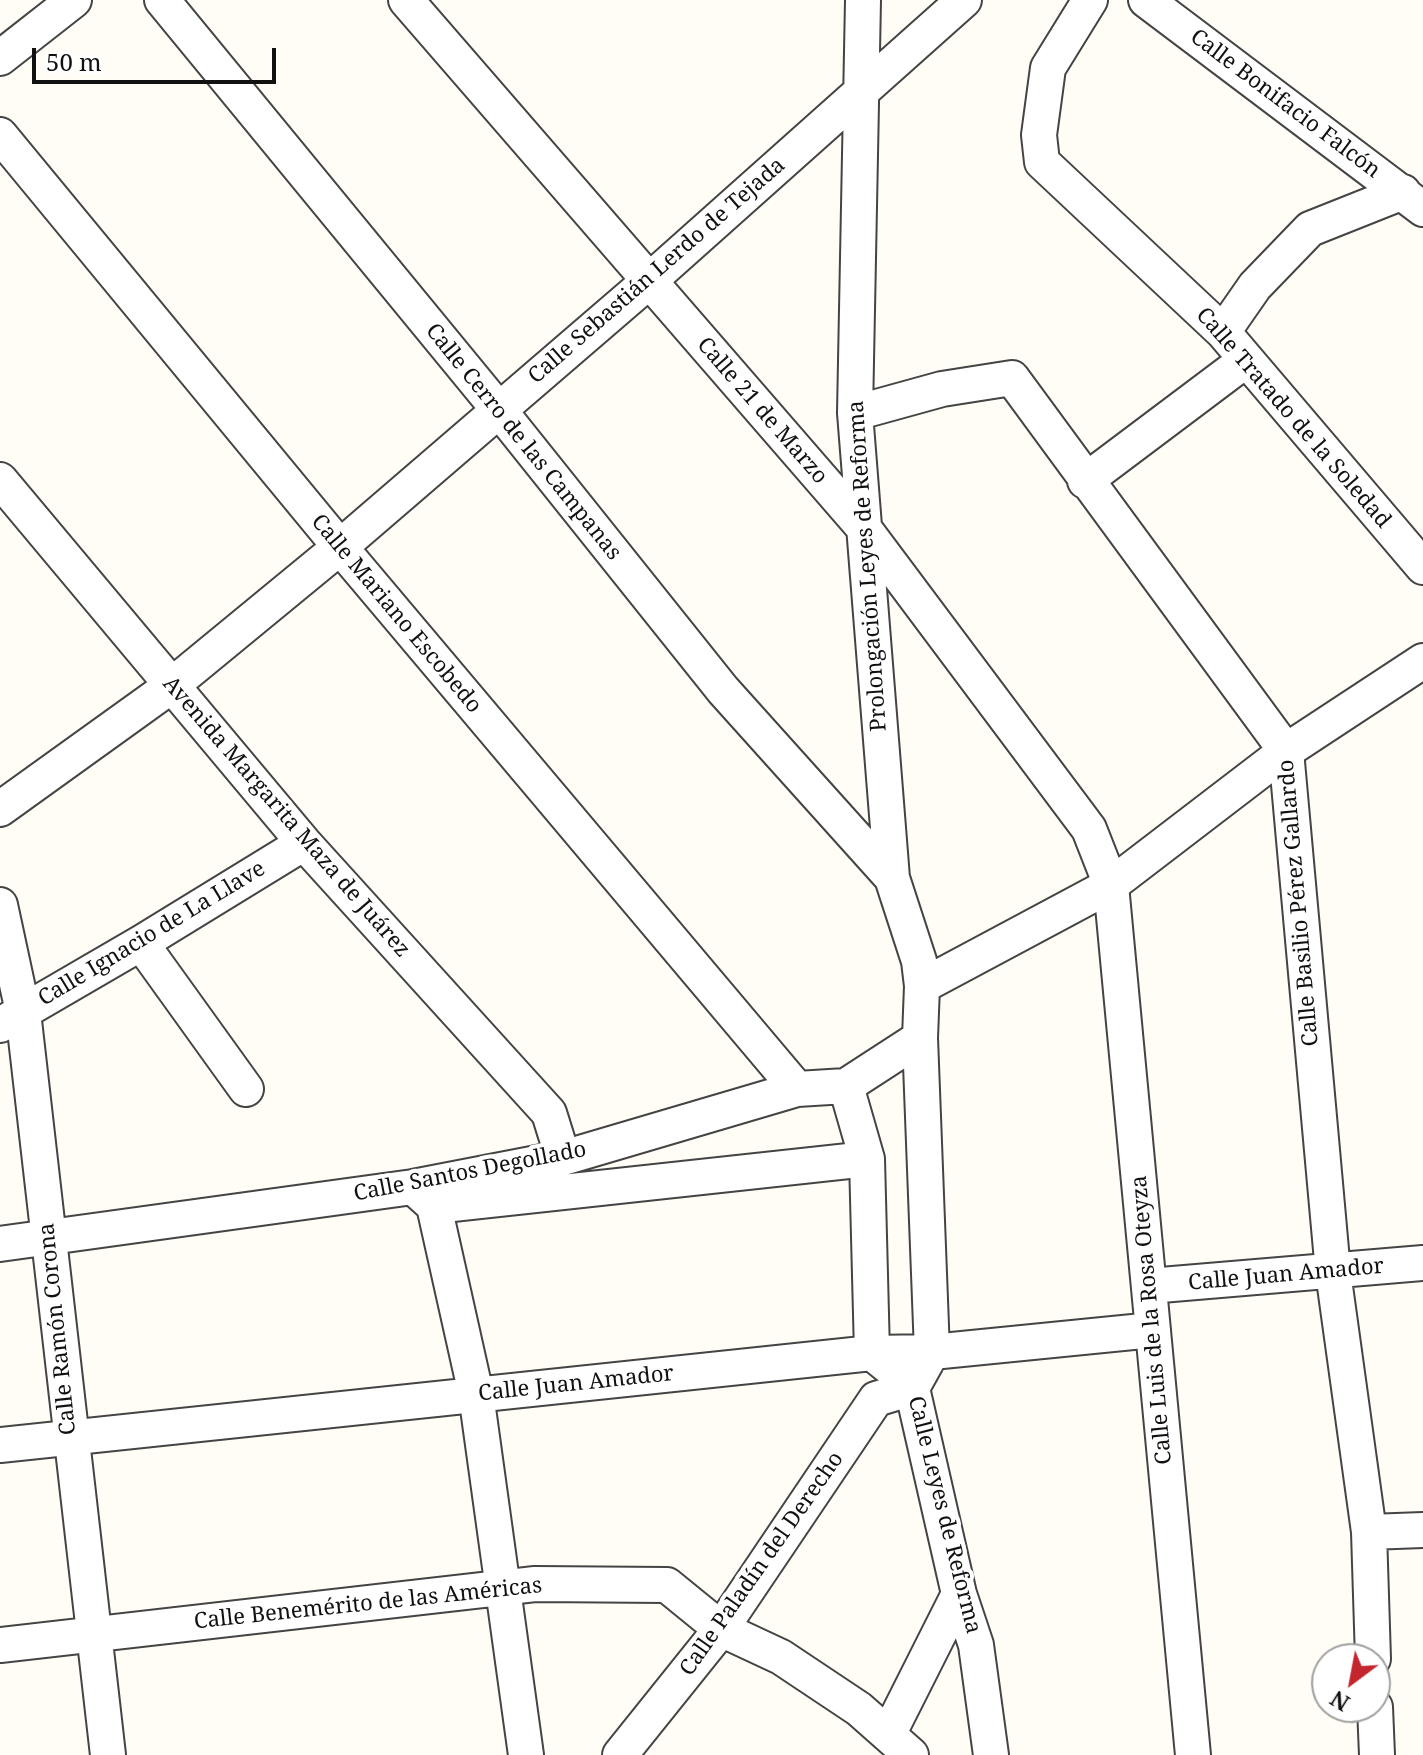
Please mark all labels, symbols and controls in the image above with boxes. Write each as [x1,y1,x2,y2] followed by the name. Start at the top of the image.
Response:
[1185,24,1385,184] street label: Calle Bonifacio Falcón
[36,32,280,82] scale bar
[46,45,102,78] text: 50 m
[523,152,791,390] street label: Calle Sebastián Lerdo de Tejada
[1190,302,1396,534] street label: Calle Tratado de la Soledad
[419,319,627,565] street label: Calle Cerro de las Campanas
[691,332,833,490] street label: Calle 21 de Marzo
[843,400,893,732] street label: Prolongación Leyes de Reforma
[305,509,487,719] street label: Calle Mariano Escobedo
[157,671,415,963] street label: Avenida Margarita Maza de Juárez
[1273,758,1325,1048] street label: Calle Basilio Pérez Gallardo
[34,856,270,1012] street label: Calle Ignacio de La Llave
[352,1137,588,1207] street label: Calle Santos Degollado
[1126,1174,1178,1466] street label: Calle Luis de la Rosa Oteyza
[34,1222,82,1436] street label: Calle Ramón Corona
[1187,1253,1385,1297] street label: Calle Juan Amador
[477,1361,675,1407] street label: Calle Juan Amador
[902,1393,986,1637] street label: Calle Leyes de Reforma
[674,1447,850,1681] street label: Calle Paladín del Derecho
[193,1573,543,1635] street label: Calle Benemérito de las Américas
[1311,1643,1391,1723] north arrow
[1324,1684,1355,1719] text: N

